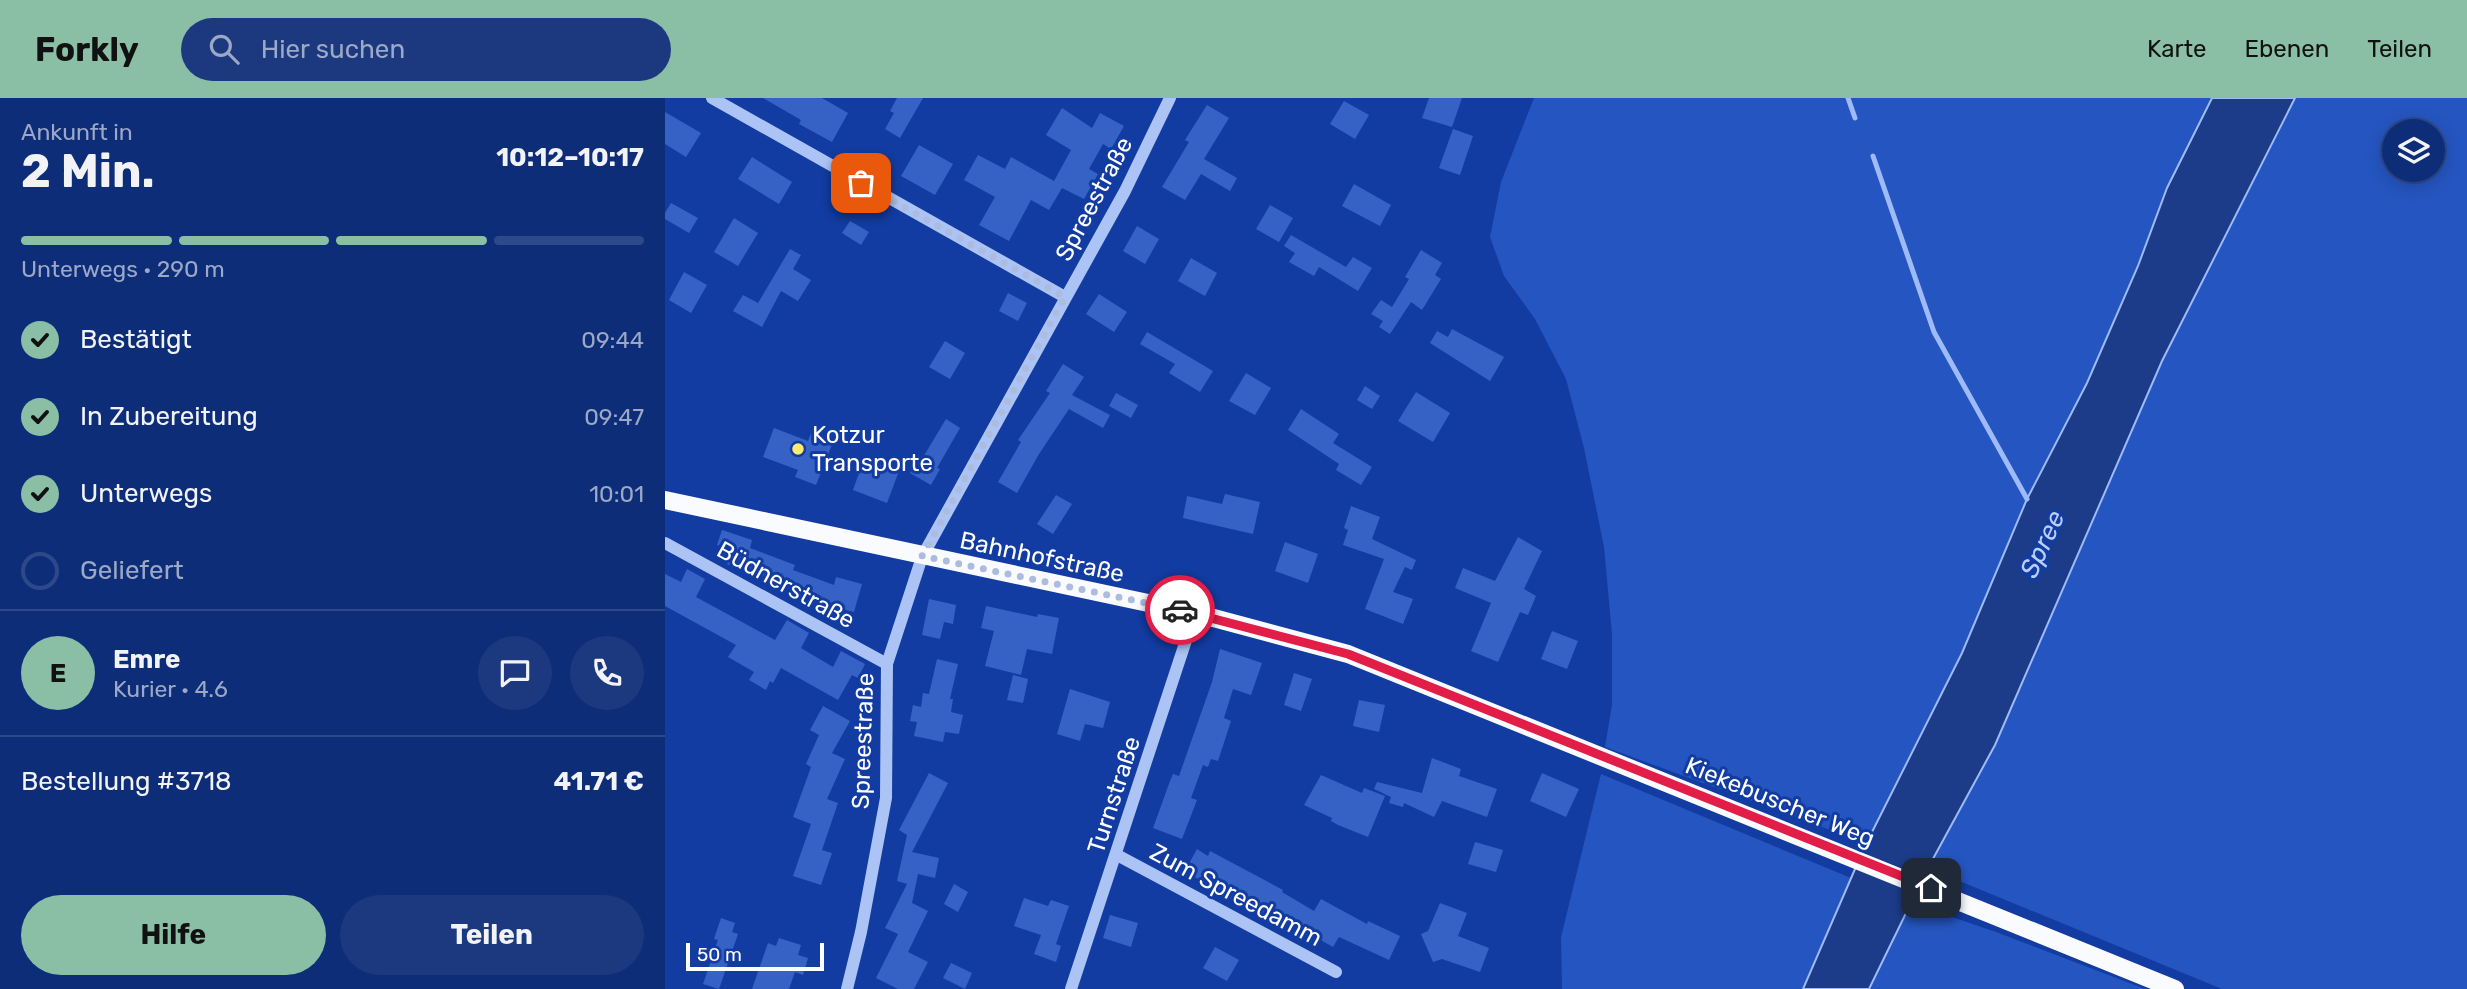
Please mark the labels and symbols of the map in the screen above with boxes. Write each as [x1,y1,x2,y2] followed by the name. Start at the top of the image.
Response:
[1050,132,1138,266] street label: Spreestraße
[831,153,891,213] pin
[812,421,933,477] place label: Kotzur Transporte
[790,441,806,457] marker: Kotzur Transporte
[2014,505,2072,583] water label: Spree
[957,526,1127,588] street label: Bahnhofstraße
[712,536,860,634] street label: Büdnerstraße
[1145,575,1215,645] courier
[847,672,879,810] street label: Spreestraße
[1082,733,1146,857] street label: Turnstraße
[1681,751,1879,853] street label: Kiekebuscher Weg
[1145,838,1327,952] street label: Zum Spreedamm
[1901,858,1961,918] pin
[686,940,824,972] scale bar

